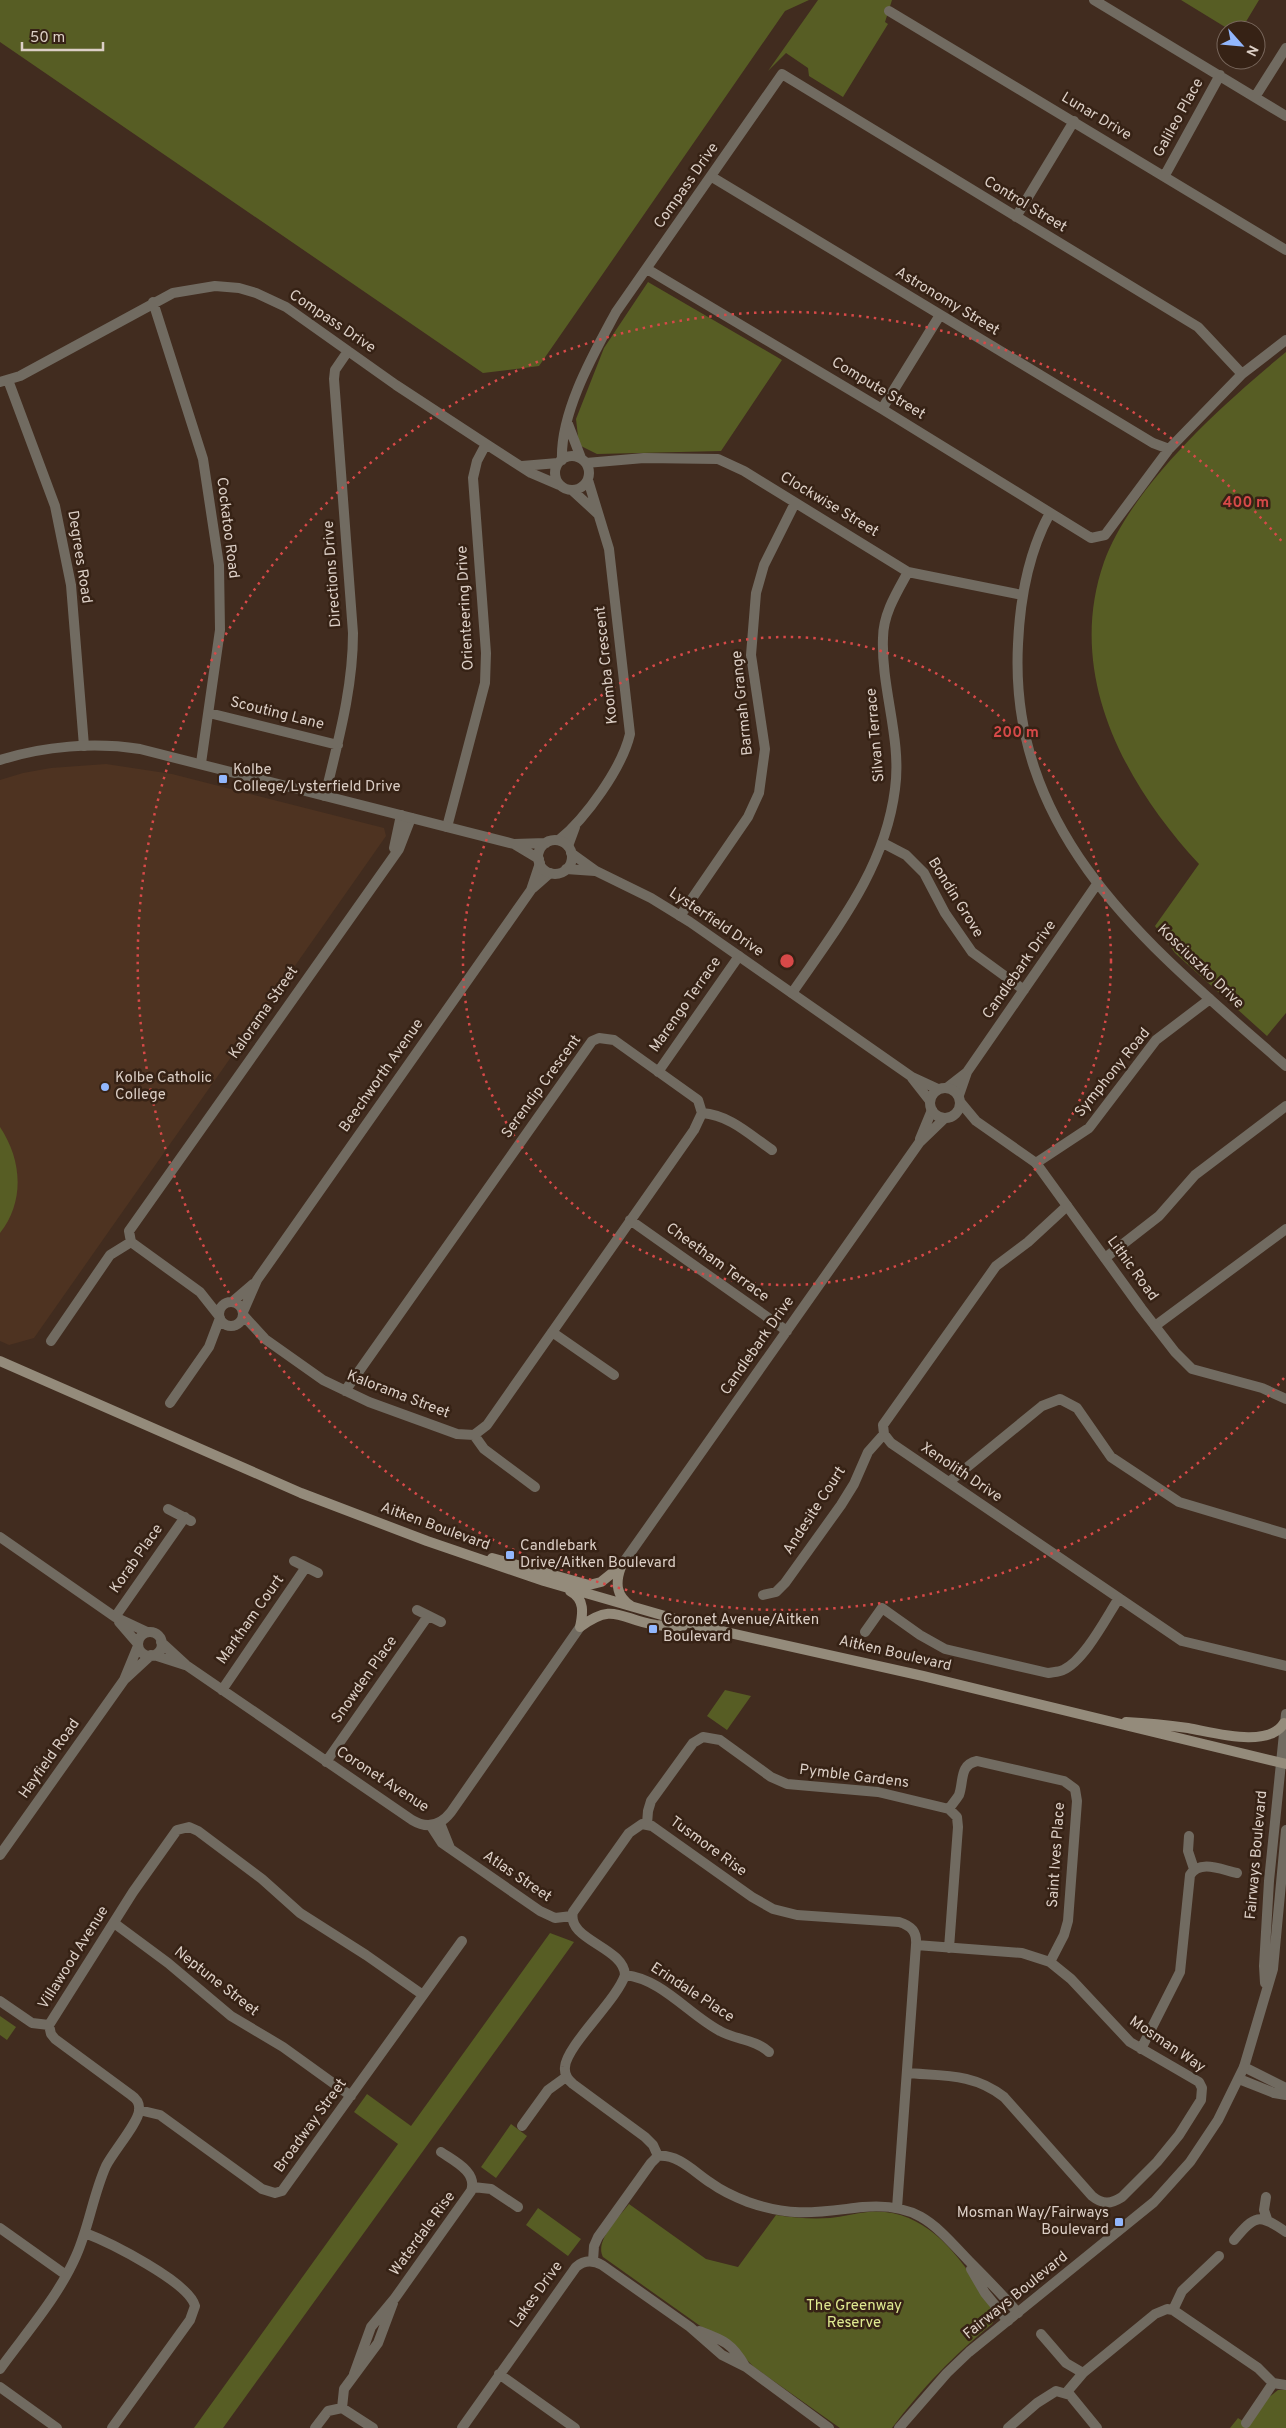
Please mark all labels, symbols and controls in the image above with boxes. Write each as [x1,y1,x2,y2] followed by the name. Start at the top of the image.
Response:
[22,20,104,52] scale bar
[1216,20,1266,70] north arrow
[30,29,65,48] text: 50 m
[1241,42,1261,59] text: N
[1150,75,1208,161] street label: Galileo Place
[1057,89,1135,145] street label: Lunar Drive
[650,139,724,233] street label: Compass Drive
[980,173,1070,237] street label: Control Street
[891,263,1003,341] street label: Astronomy Street
[285,286,379,358] street label: Compass Drive
[828,353,928,425] street label: Compute Street
[776,468,882,542] street label: Clockwise Street
[211,476,243,580] street label: Cockatoo Road
[1223,494,1269,513] text: 400 m
[62,509,96,605] street label: Degrees Road
[320,520,346,628] street label: Directions Drive
[453,545,479,671] street label: Orienteering Drive
[591,605,623,725] street label: Koomba Crescent
[728,650,758,756] street label: Barmah Grange
[862,687,890,783] street label: Silvan Terrace
[228,693,326,735] street label: Scouting Lane
[993,724,1039,743] text: 200 m
[233,761,401,797] place label: Kolbe College/Lysterfield Drive
[217,773,229,785] marker: Kolbe College/Lysterfield Drive
[923,854,987,942] street label: Bondin Grove
[665,884,767,962] street label: Lysterfield Drive
[979,917,1061,1023] street label: Candlebark Drive
[1152,921,1248,1013] street label: Kosciuszko Drive
[778,952,796,970] centre of rings
[646,953,726,1057] street label: Marengo Terrace
[225,963,303,1063] street label: Kalorama Street
[336,1016,428,1136] street label: Beechworth Avenue
[1071,1024,1155,1122] street label: Symphony Road
[498,1032,586,1142] street label: Serendip Crescent
[115,1069,212,1105] place label: Kolbe Catholic College
[99,1081,111,1093] marker: Kolbe Catholic College
[662,1219,772,1307] street label: Cheetham Terrace
[1102,1233,1162,1305] street label: Lithic Road
[717,1293,799,1399] street label: Candlebark Drive
[344,1367,452,1423] street label: Kalorama Street
[917,1439,1005,1507] street label: Xenolith Drive
[779,1463,851,1559] street label: Andesite Court
[378,1498,492,1556] street label: Aitken Boulevard
[106,1521,168,1597] street label: Korab Place
[520,1537,676,1573] place label: Candlebark Drive/Aitken Boulevard
[504,1549,516,1561] marker: Candlebark Drive/Aitken Boulevard
[213,1572,289,1668] street label: Markham Court
[663,1611,819,1647] place label: Coronet Avenue/Aitken Boulevard
[647,1623,659,1635] marker: Coronet Avenue/Aitken Boulevard
[837,1632,953,1676] street label: Aitken Boulevard
[328,1633,402,1727] street label: Snowden Place
[15,1715,85,1803] street label: Hayfield Road
[332,1743,432,1817] street label: Coronet Avenue
[798,1761,910,1793] street label: Pymble Gardens
[1242,1790,1272,1920] street label: Fairways Boulevard
[1044,1802,1070,1908] street label: Saint Ives Place
[666,1813,750,1881] street label: Tusmore Rise
[479,1847,555,1907] street label: Atlas Street
[35,1903,113,2013] street label: Villawood Avenue
[170,1943,262,2021] street label: Neptune Street
[646,1959,738,2027] street label: Erindale Place
[1125,2013,1209,2077] street label: Mosman Way
[271,2075,351,2177] street label: Broadway Street
[386,2188,460,2280] street label: Waterdale Rise
[957,2204,1109,2240] place label: Mosman Way/Fairways Boulevard
[1113,2216,1125,2228] marker: Mosman Way/Fairways Boulevard
[960,2248,1072,2344] street label: Fairways Boulevard
[506,2258,568,2332] street label: Lakes Drive
[806,2297,902,2333] park label: The Greenway Reserve

